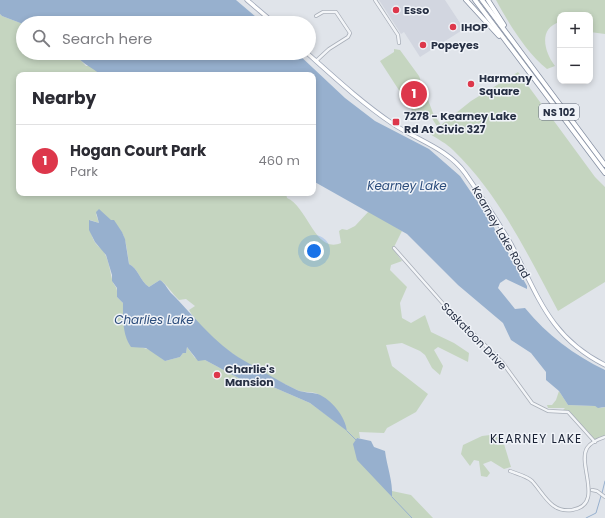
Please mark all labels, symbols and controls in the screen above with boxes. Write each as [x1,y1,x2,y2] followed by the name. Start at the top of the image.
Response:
[404,2,429,18] place label: Esso
[391,5,401,15] marker: Esso
[557,12,593,84] map controls
[557,12,593,48] button: +
[16,16,316,60] search box
[461,19,488,35] place label: IHOP
[448,22,458,32] marker: IHOP
[30,27,52,49] icon: search
[62,28,152,49] text: Search here
[431,37,479,53] place label: Popeyes
[418,40,428,50] marker: Popeyes
[557,48,593,84] button: −
[479,70,532,99] place label: Harmony Square
[401,79,427,109] pin: 1
[466,79,476,89] marker: Harmony Square
[32,86,96,110] text: Nearby
[539,104,579,120] road number: NS 102
[404,108,517,137] place label: 7278 - Kearney Lake Rd At Civic 327
[391,117,401,127] marker: 7278 - Kearney Lake Rd At Civic 327
[70,140,206,161] text: Hogan Court Park
[43,151,47,170] text: 1
[259,151,300,170] text: 460 m
[70,162,98,181] text: Park
[367,177,447,194] water label: Kearney Lake
[468,183,534,281] street label: Kearney Lake Road
[304,241,324,261] your location
[438,299,511,373] street label: Saskatoon Drive
[114,311,194,328] water label: Charlies Lake
[225,361,275,390] place label: Charlie's Mansion
[212,370,222,380] marker: Charlie's Mansion
[490,430,582,447] district label: KEARNEY LAKE

